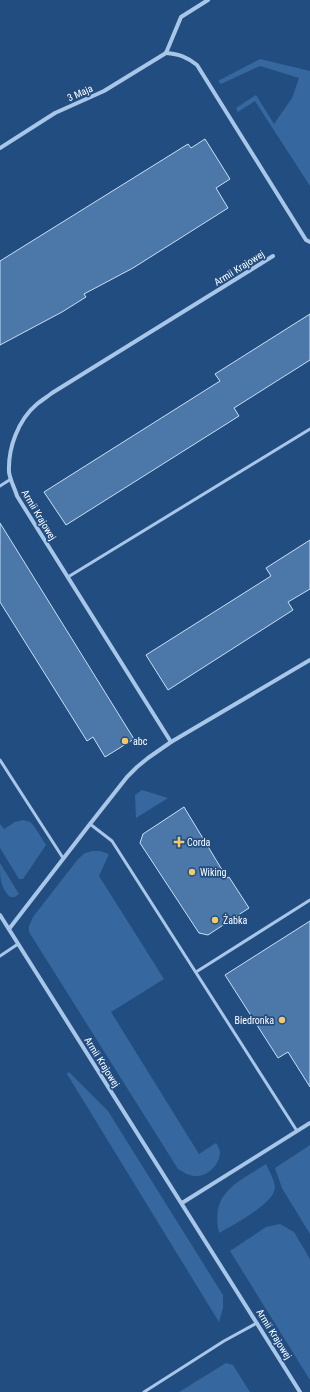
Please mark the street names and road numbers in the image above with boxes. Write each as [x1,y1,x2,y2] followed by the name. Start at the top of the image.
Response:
[66,82,95,103] street label: 3 Maja
[212,248,266,288] street label: Armii Krajowej
[20,488,58,542] street label: Armii Krajowej
[82,1035,122,1089] street label: Armii Krajowej
[254,1307,294,1361] street label: Armii Krajowej

